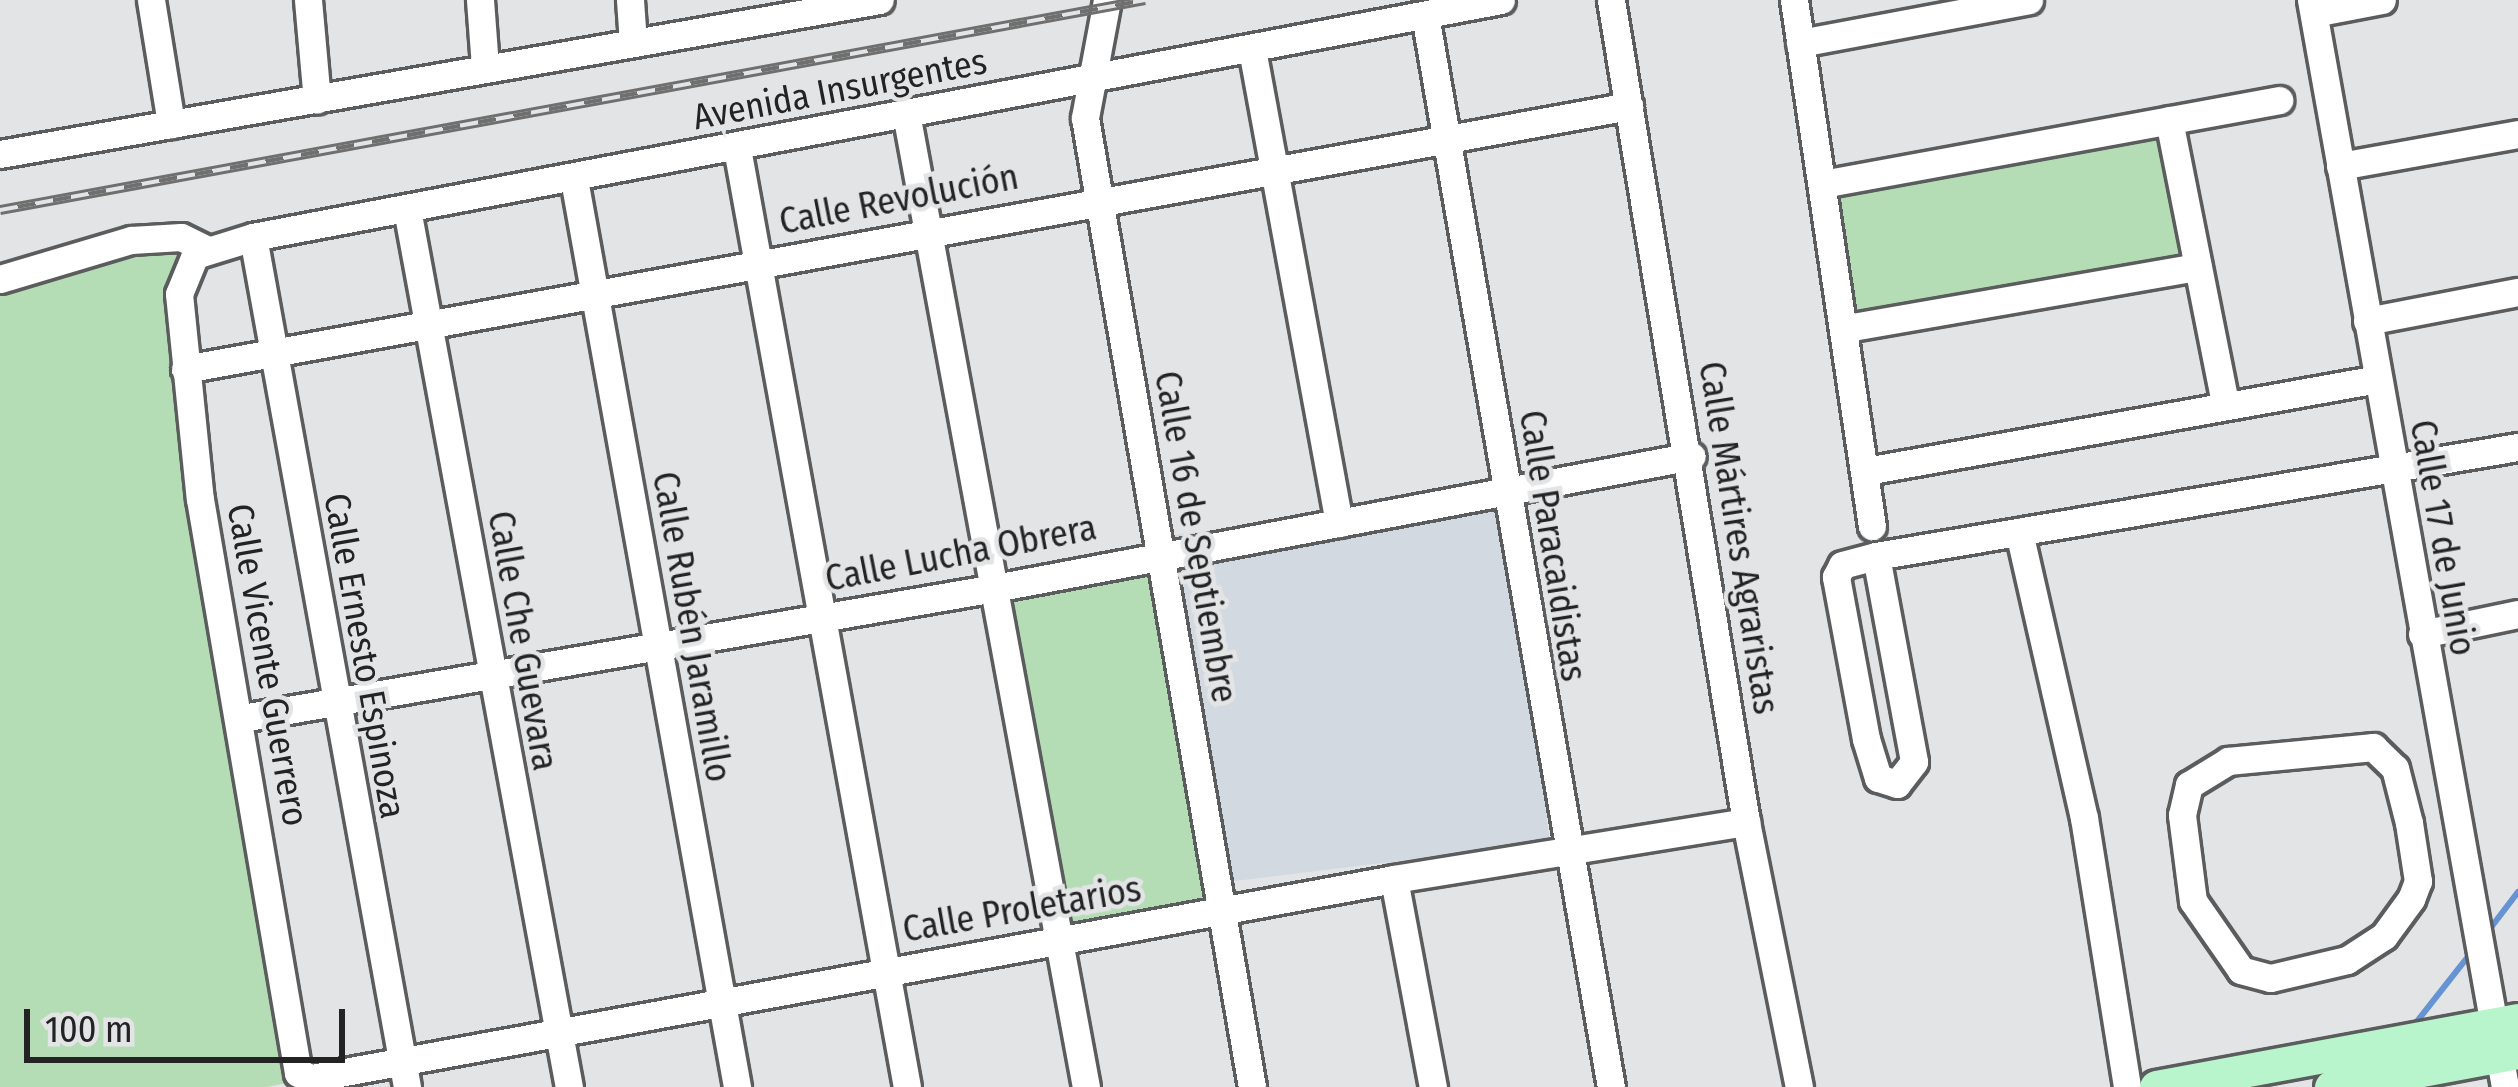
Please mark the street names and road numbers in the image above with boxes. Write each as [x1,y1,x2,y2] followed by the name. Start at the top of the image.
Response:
[690,40,990,140] street label: Avenida Insurgentes
[776,156,1022,244] street label: Calle Revolución
[1689,359,1787,717] street label: Calle Mártires Agraristas
[1145,368,1245,706] street label: Calle 16 de Septiembre
[1509,407,1595,685] street label: Calle Paracaidistas
[2400,417,2484,659] street label: Calle 17 de Junio
[642,469,740,785] street label: Calle Rubén Jaramillo
[314,490,414,822] street label: Calle Ernesto Espinoza
[217,501,317,829] street label: Calle Vicente Guerrero
[822,507,1100,601] street label: Calle Lucha Obrera
[478,508,566,774] street label: Calle Che Guevara
[900,868,1144,952] street label: Calle Proletarios

